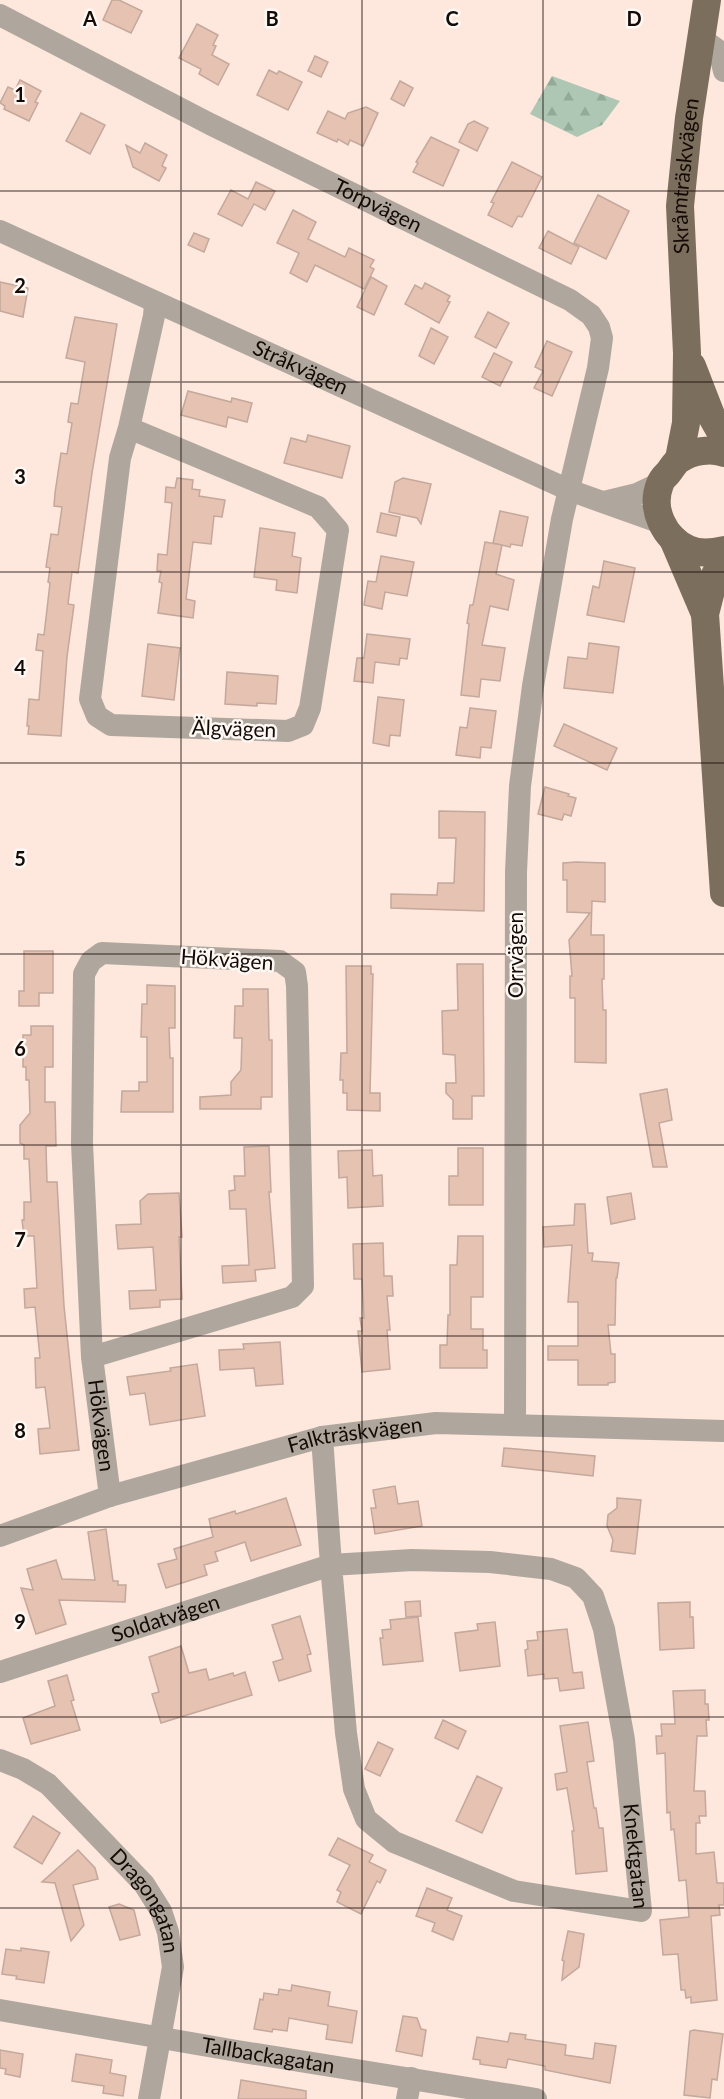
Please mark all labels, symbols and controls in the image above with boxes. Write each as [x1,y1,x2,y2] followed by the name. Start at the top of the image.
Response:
[82,6,97,30] text: A
[265,6,279,30] text: B
[445,6,459,30] text: C
[626,6,642,30] text: D
[14,82,26,106] text: 1
[665,96,703,255] street label: Skråmträskvägen
[330,172,427,237] street label: Torpvägen
[14,273,26,297] text: 2
[250,334,352,399] street label: Stråkvägen
[14,464,26,488] text: 3
[14,655,26,679] text: 4
[191,714,277,741] street label: Älgvägen
[14,846,26,870] text: 5
[502,912,527,998] street label: Orrvägen
[180,943,274,974] street label: Hökvägen
[14,1036,26,1060] text: 6
[14,1227,26,1251] text: 7
[84,1378,121,1473] street label: Hökvägen
[284,1411,424,1457] street label: Falkträskvägen
[14,1418,26,1442] text: 8
[108,1588,222,1646] street label: Soldatvägen
[14,1609,26,1633] text: 9
[619,1802,655,1910] street label: Knektgatan
[106,1843,185,1954] street label: Dragongatan
[200,2031,337,2078] street label: Tallbackagatan

